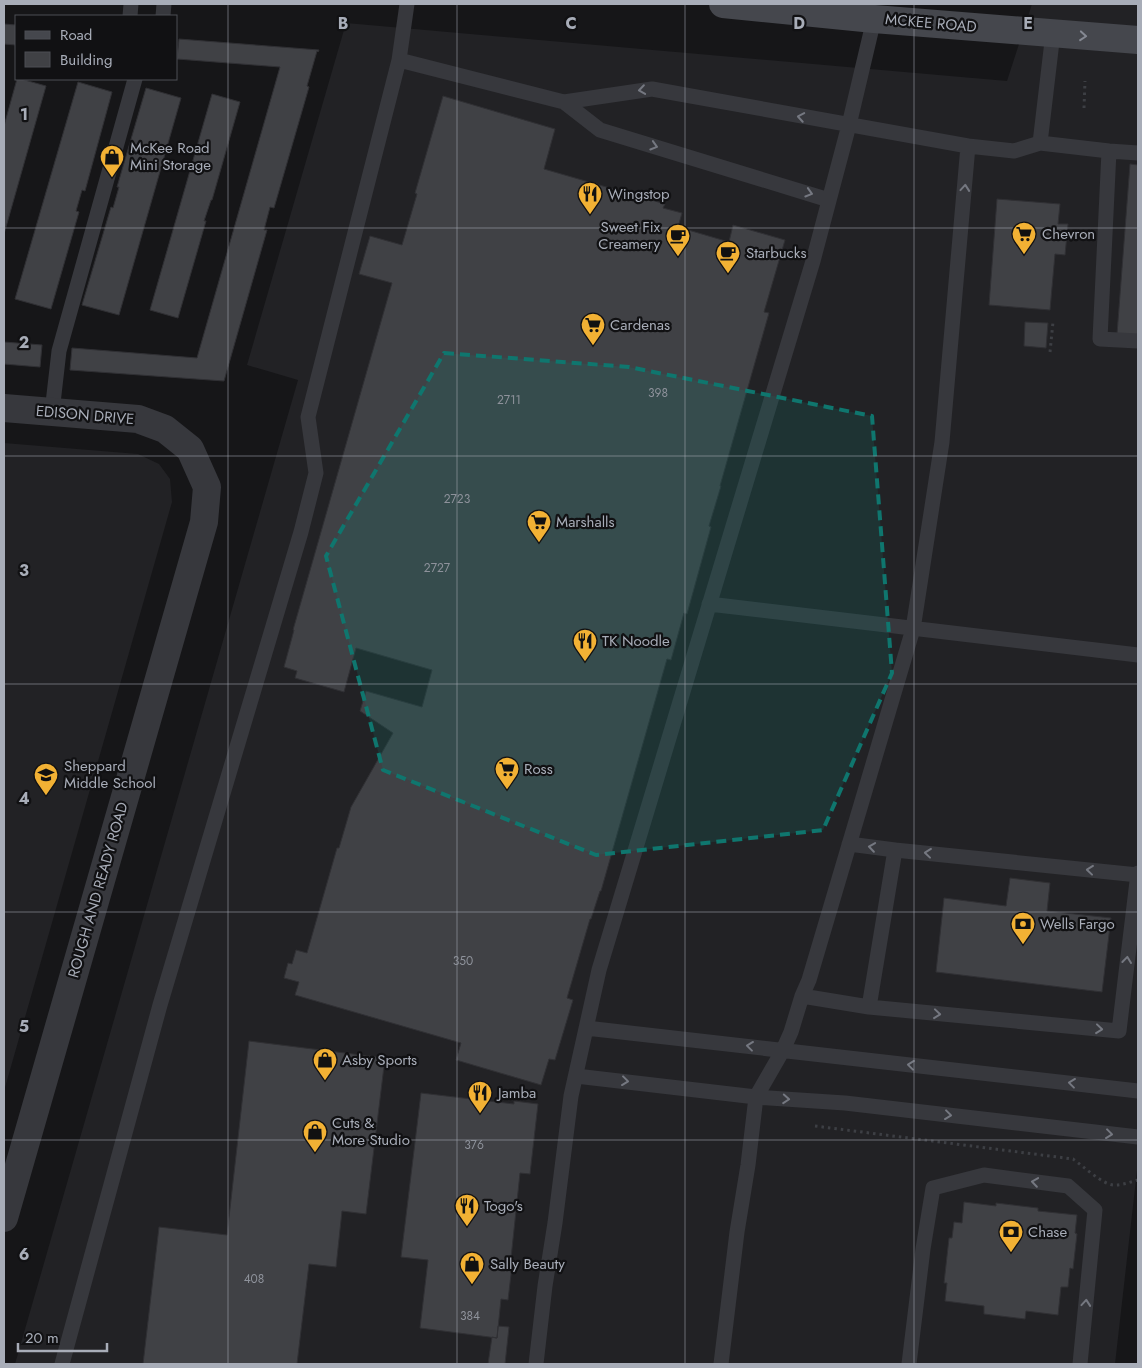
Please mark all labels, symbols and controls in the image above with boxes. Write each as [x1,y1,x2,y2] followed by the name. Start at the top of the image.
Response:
[884,8,978,38] street label: MCKEE ROAD
[338,12,348,35] text: B
[565,12,577,35] text: C
[793,12,805,35] text: D
[1023,12,1033,35] text: E
[15,15,178,80] legend
[60,24,92,46] text: Road
[1079,30,1087,41] one-way arrow
[60,49,112,71] text: Building
[637,85,646,95] one-way arrow
[20,103,28,126] text: 1
[797,112,806,122] one-way arrow
[130,137,211,176] place label: McKee Road Mini Storage
[649,140,657,150] one-way arrow
[99,144,125,178] shop icon: McKee Road Mini Storage
[577,181,603,215] restaurant icon: Wingstop
[608,183,670,205] place label: Wingstop
[959,184,970,192] one-way arrow
[804,188,813,198] one-way arrow
[598,216,661,255] place label: Sweet Fix Creamery
[1011,221,1037,255] supermarket icon: Chevron
[665,223,691,257] cafe icon: Sweet Fix Creamery
[1042,223,1095,245] place label: Chevron
[715,240,741,274] cafe icon: Starbucks
[746,242,806,264] place label: Starbucks
[580,312,606,346] supermarket icon: Cardenas
[610,314,670,336] place label: Cardenas
[19,331,29,354] text: 2
[648,384,668,402] house number: 398
[497,391,521,409] house number: 2711
[35,400,135,430] street label: EDISON DRIVE
[444,490,471,508] house number: 2723
[526,509,552,543] supermarket icon: Marshalls
[556,511,615,533] place label: Marshalls
[19,559,29,582] text: 3
[424,559,451,577] house number: 2727
[572,628,598,662] restaurant icon: TK Noodle
[602,630,670,652] place label: TK Noodle
[64,755,156,794] place label: Sheppard Middle School
[494,756,520,790] supermarket icon: Ross
[524,758,553,780] place label: Ross
[33,762,59,796] school or university icon: Sheppard Middle School
[18,787,30,810] text: 4
[62,800,134,980] street label: ROUGH AND READY ROAD
[868,842,876,853] one-way arrow
[924,848,932,859] one-way arrow
[1085,865,1093,876] one-way arrow
[1010,911,1036,945] bank icon: Wells Fargo
[1040,913,1115,935] place label: Wells Fargo
[453,952,473,970] house number: 350
[1121,955,1132,963] one-way arrow
[933,1008,941,1019] one-way arrow
[19,1015,29,1038] text: 5
[1095,1024,1103,1035] one-way arrow
[745,1041,753,1052] one-way arrow
[312,1047,338,1081] shop icon: Asby Sports
[342,1049,417,1071] place label: Asby Sports
[907,1060,915,1071] one-way arrow
[621,1075,629,1086] one-way arrow
[1068,1078,1076,1089] one-way arrow
[467,1080,493,1114] restaurant icon: Jamba
[496,1082,536,1104] place label: Jamba
[782,1093,790,1104] one-way arrow
[944,1109,952,1120] one-way arrow
[332,1112,410,1151] place label: Cuts & More Studio
[302,1119,328,1153] shop icon: Cuts & More Studio
[1106,1128,1114,1139] one-way arrow
[464,1136,484,1154] house number: 376
[1031,1177,1039,1188] one-way arrow
[454,1193,480,1227] restaurant icon: Togo's
[484,1195,523,1217] place label: Togo's
[998,1219,1024,1253] bank icon: Chase
[1028,1221,1067,1243] place label: Chase
[19,1243,29,1266] text: 6
[459,1251,485,1285] shop icon: Sally Beauty
[490,1253,565,1275] place label: Sally Beauty
[244,1270,264,1288] house number: 408
[1080,1299,1091,1307] one-way arrow
[460,1307,480,1325] house number: 384
[18,1320,106,1352] scale bar
[25,1327,59,1349] text: 20 m

